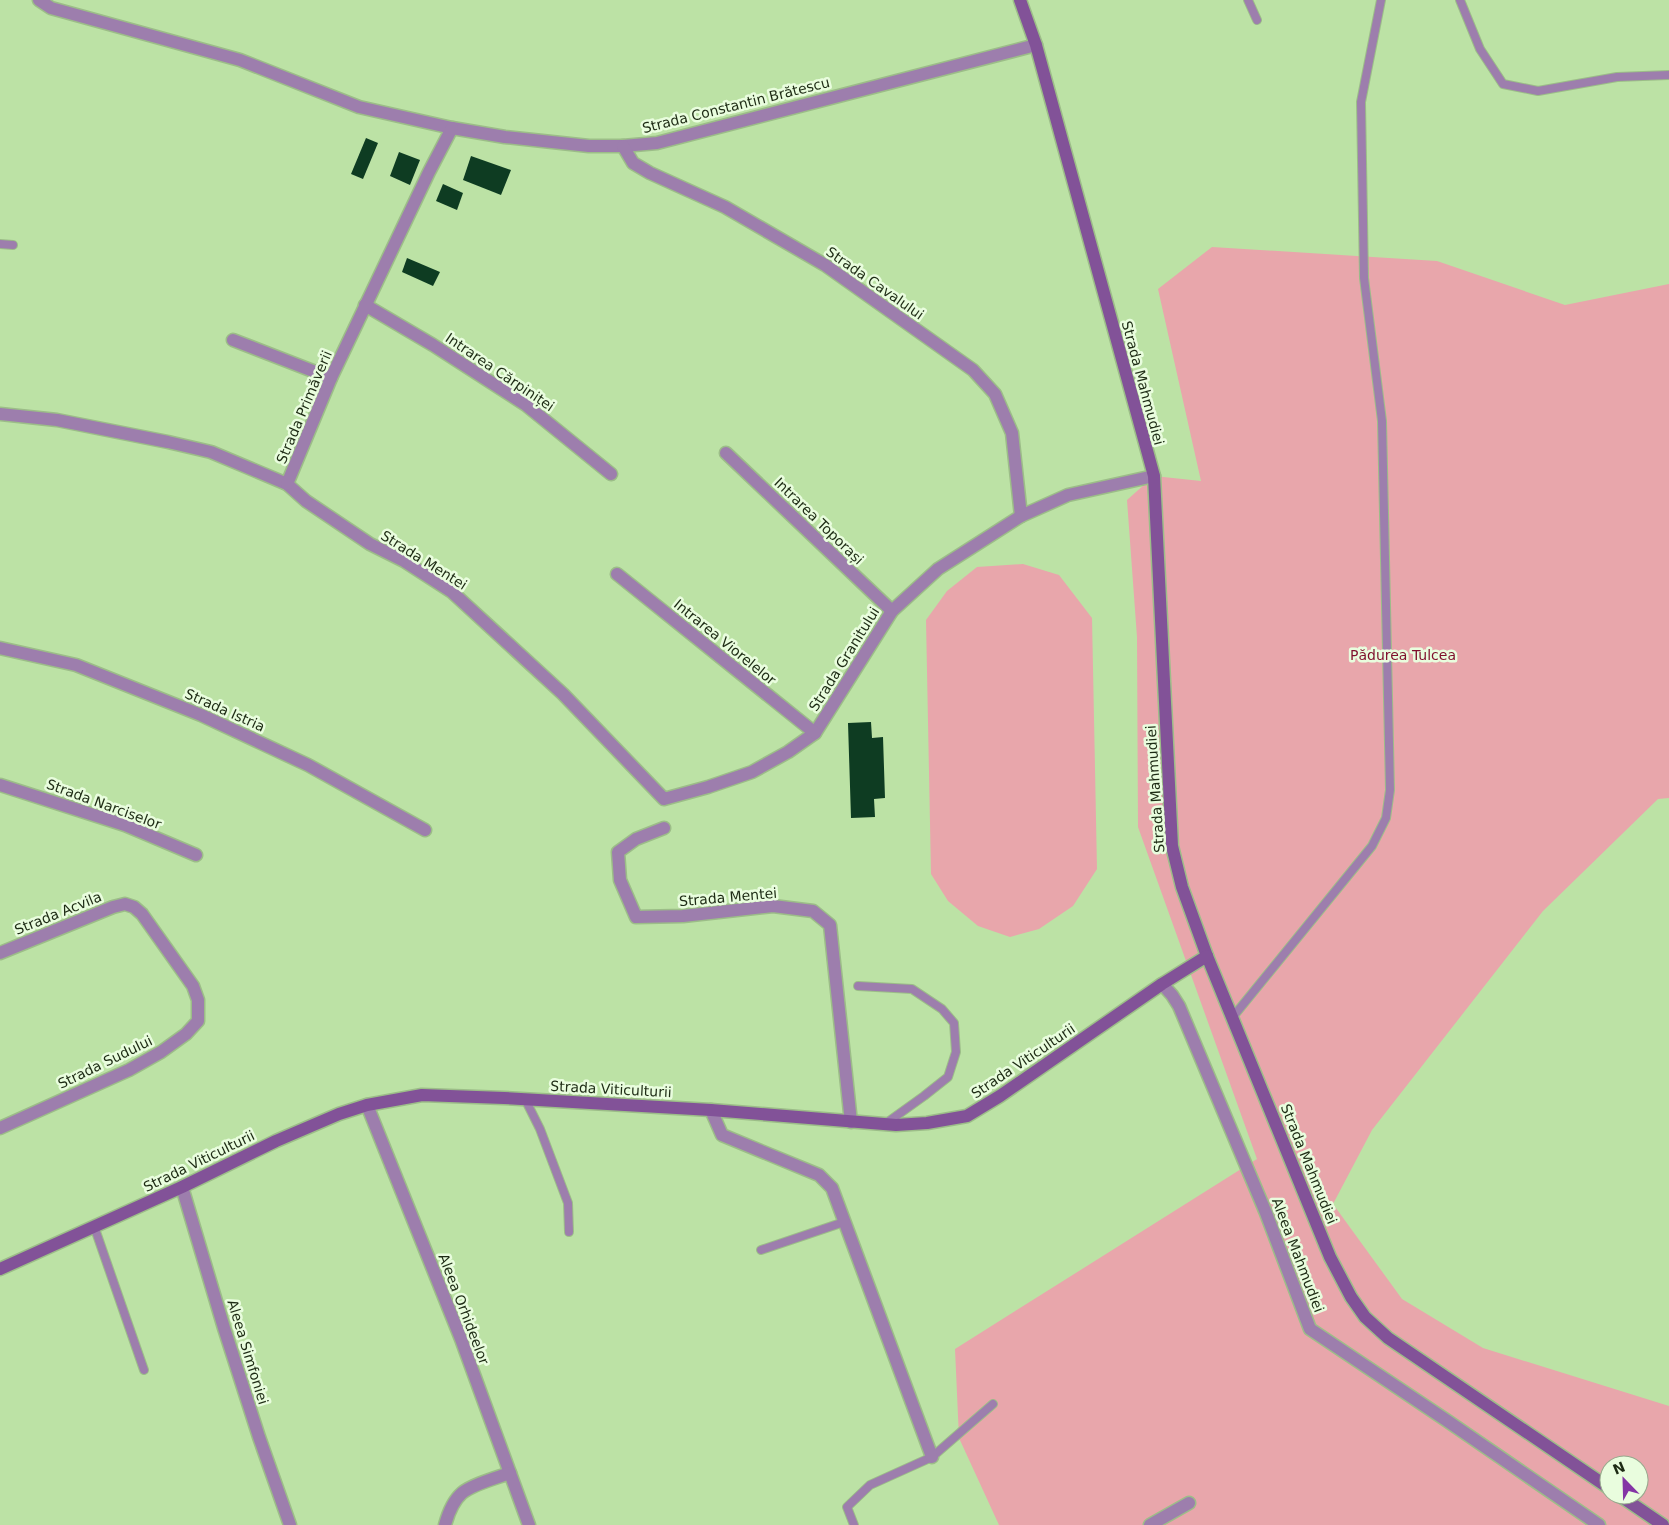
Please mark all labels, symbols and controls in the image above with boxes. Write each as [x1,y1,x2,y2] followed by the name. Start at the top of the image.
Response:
[641,74,831,136] street label: Strada Constantin Brătescu
[823,243,927,323] street label: Strada Cavalului
[1119,319,1167,447] street label: Strada Mahmudiei
[442,330,557,415] street label: Intrarea Cărpiniței
[273,348,335,466] street label: Strada Primăverii
[770,474,867,568] street label: Intrarea Toporași
[378,527,470,593] street label: Strada Mentei
[671,596,779,688] street label: Intrarea Viorelelor
[806,604,882,714] street label: Strada Granitului
[1350,647,1456,663] park label: Pădurea Tulcea
[183,685,267,735] street label: Strada Istria
[1143,725,1167,853] street label: Strada Mahmudiei
[44,776,164,832] street label: Strada Narciselor
[678,885,778,909] street label: Strada Mentei
[12,888,104,938] street label: Strada Acvila
[968,1020,1078,1102] street label: Strada Viticulturii
[55,1032,155,1092] street label: Strada Sudului
[550,1078,672,1100] street label: Strada Viticulturii
[1278,1102,1340,1226] street label: Strada Mahmudiei
[141,1127,257,1195] street label: Strada Viticulturii
[1269,1196,1327,1314] street label: Aleea Mahmudiei
[436,1251,493,1367] street label: Aleea Orhideelor
[224,1298,272,1406] street label: Aleea Simfoniei
[1599,1455,1649,1505] north arrow
[1610,1458,1627,1478] text: N

